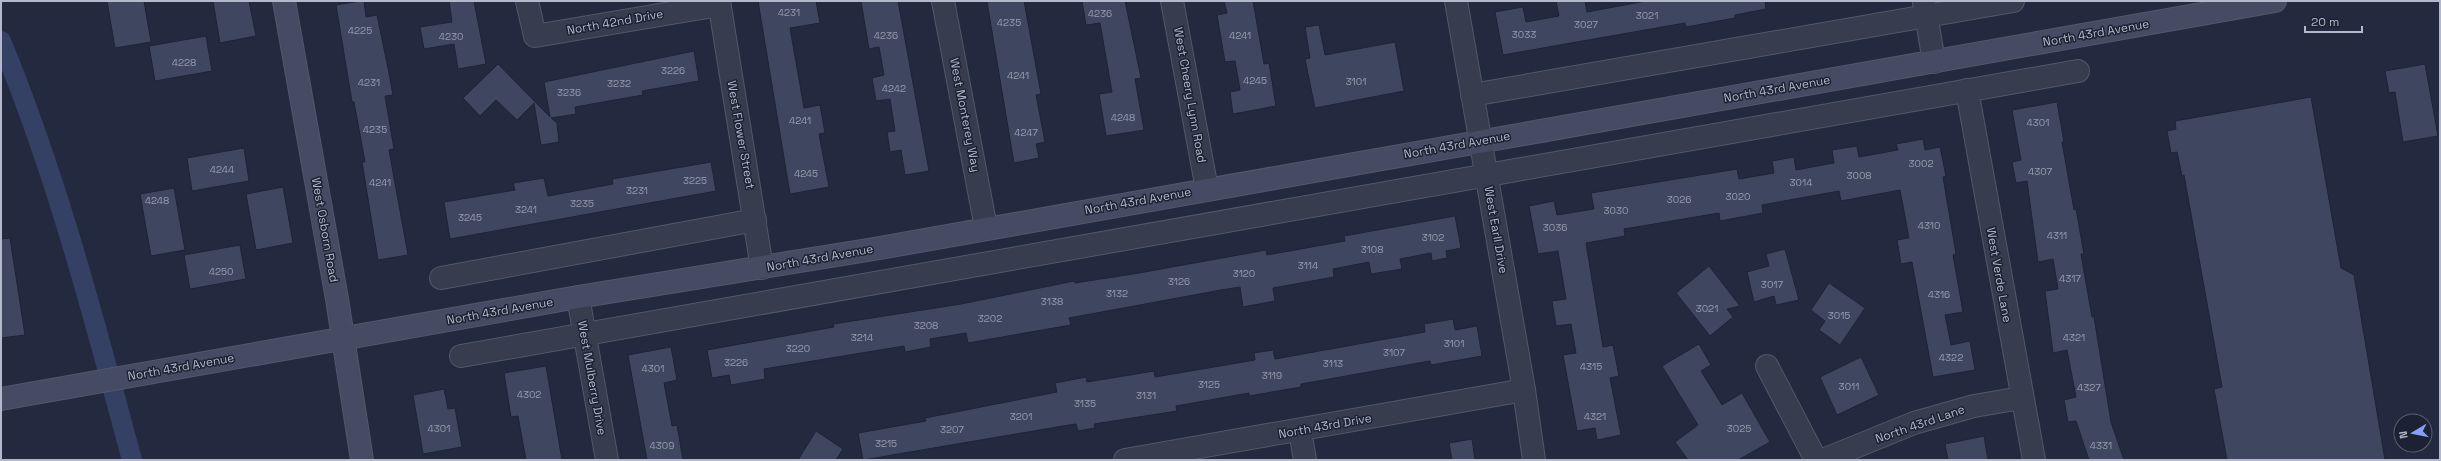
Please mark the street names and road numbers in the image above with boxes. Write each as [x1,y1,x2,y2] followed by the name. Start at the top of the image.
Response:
[566,6,664,38] street label: North 42nd Drive
[2041,16,2151,50] street label: North 43rd Avenue
[1170,26,1210,164] street label: West Cheery Lynn Road
[946,57,984,173] street label: West Monterey Way
[1722,72,1832,106] street label: North 43rd Avenue
[724,80,758,190] street label: West Flower Street
[1402,128,1512,162] street label: North 43rd Avenue
[308,176,342,284] street label: West Osborn Road
[1083,184,1193,218] street label: North 43rd Avenue
[1480,185,1512,275] street label: West Earll Drive
[1983,226,2015,324] street label: West Verde Lane
[765,241,875,275] street label: North 43rd Avenue
[445,294,555,328] street label: North 43rd Avenue
[574,320,610,436] street label: West Mulberry Drive
[126,350,236,384] street label: North 43rd Avenue
[1873,401,1967,447] street label: North 43rd Lane
[1277,410,1373,442] street label: North 43rd Drive

